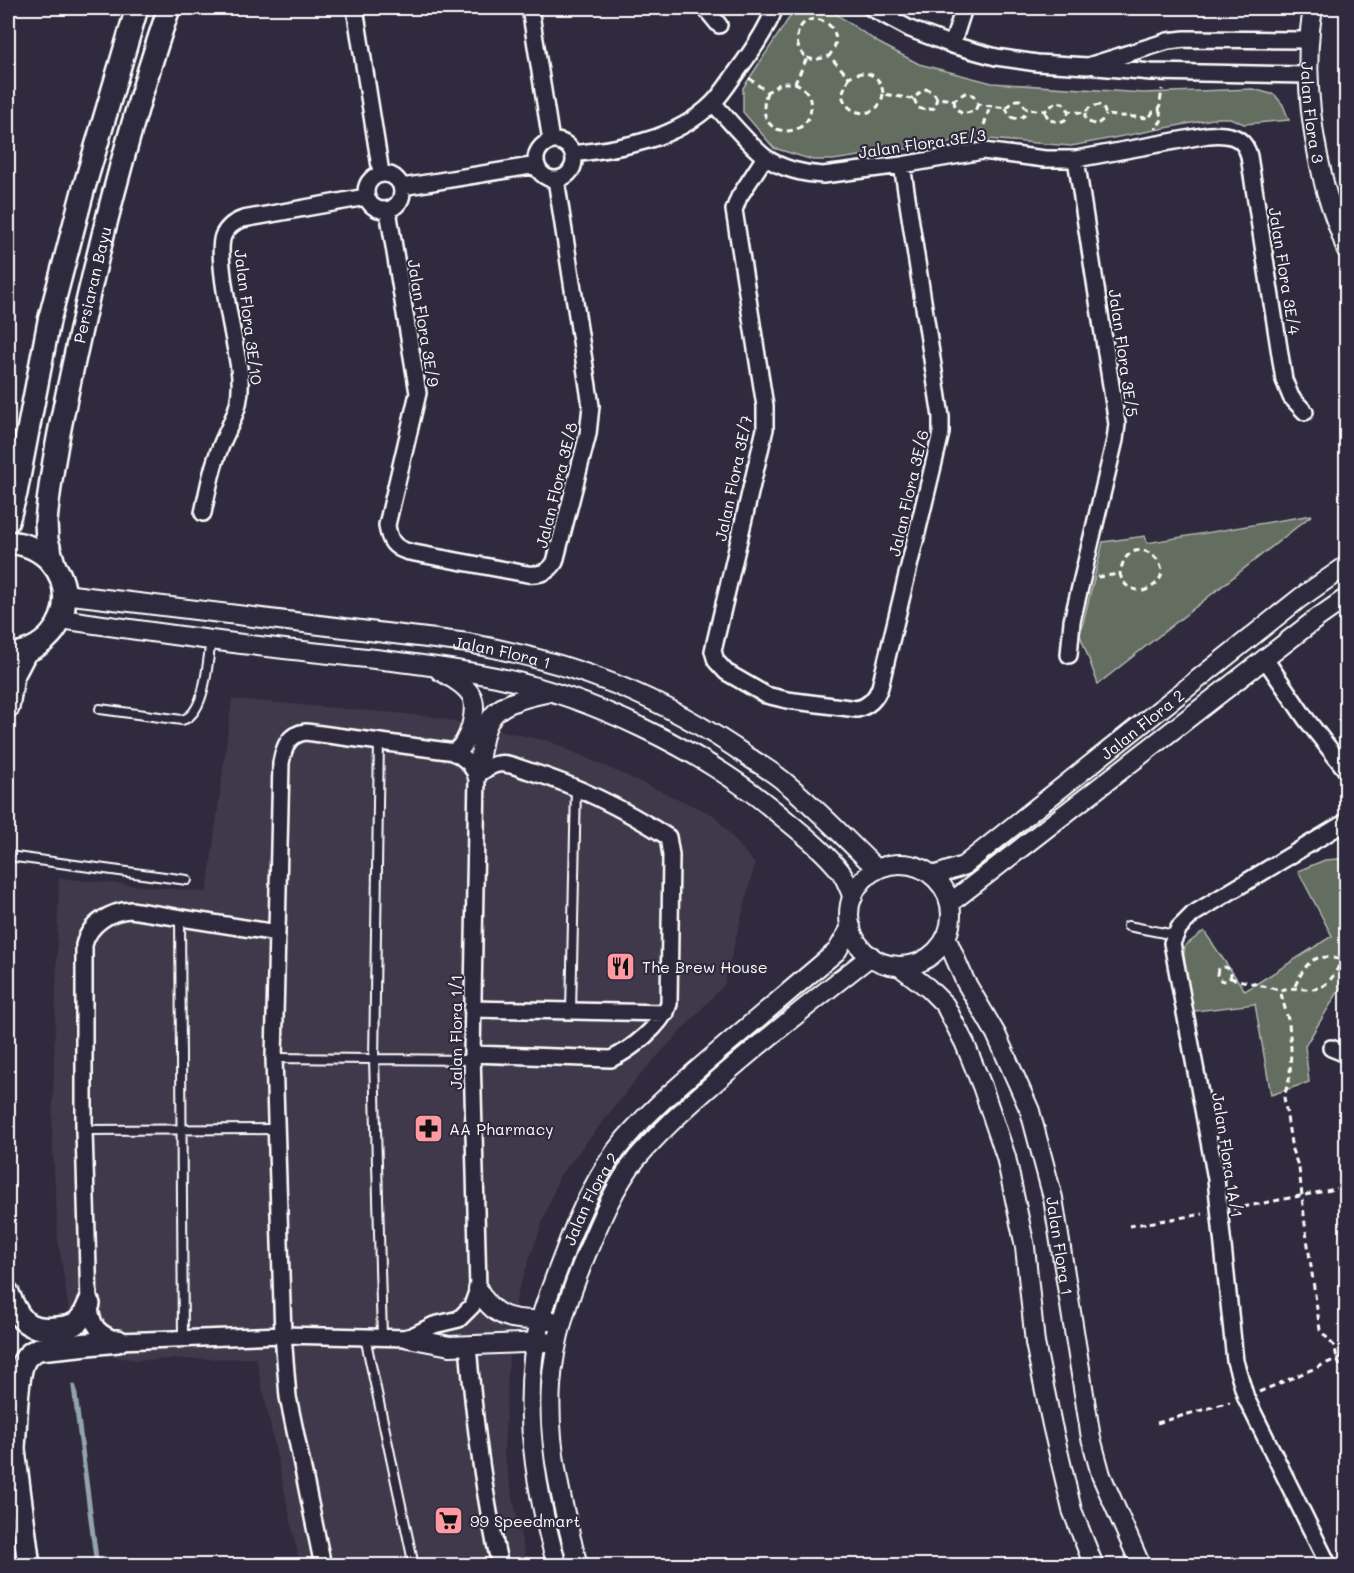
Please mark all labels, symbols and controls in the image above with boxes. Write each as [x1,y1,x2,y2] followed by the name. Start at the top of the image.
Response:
[1298,62,1330,165] street label: Jalan Flora 3
[857,124,987,162] street label: Jalan Flora 3E/3
[1265,206,1306,337] street label: Jalan Flora 3E/4
[68,224,115,345] street label: Persiaran Bayu
[230,248,268,386] street label: Jalan Flora 3E/10
[404,258,444,388] street label: Jalan Flora 3E/9
[1105,288,1143,418] street label: Jalan Flora 3E/5
[709,413,757,543] street label: Jalan Flora 3E/7
[530,420,582,550] street label: Jalan Flora 3E/8
[883,428,933,558] street label: Jalan Flora 3E/6
[452,631,553,672] street label: Jalan Flora 1
[1096,684,1188,764] street label: Jalan Flora 2
[605,950,637,982] restaurant icon: The Brew House
[642,956,768,977] place label: The Brew House
[445,975,466,1090] street label: Jalan Flora 1/1
[1208,1091,1248,1219] street label: Jalan Flora 1A/1
[412,1112,444,1144] pharmacy icon: AA Pharmacy
[449,1118,554,1139] place label: AA Pharmacy
[558,1148,622,1248] street label: Jalan Flora 2
[1042,1195,1079,1297] street label: Jalan Flora 1
[433,1504,465,1536] supermarket icon: 99 Speedmart
[470,1510,581,1531] place label: 99 Speedmart

